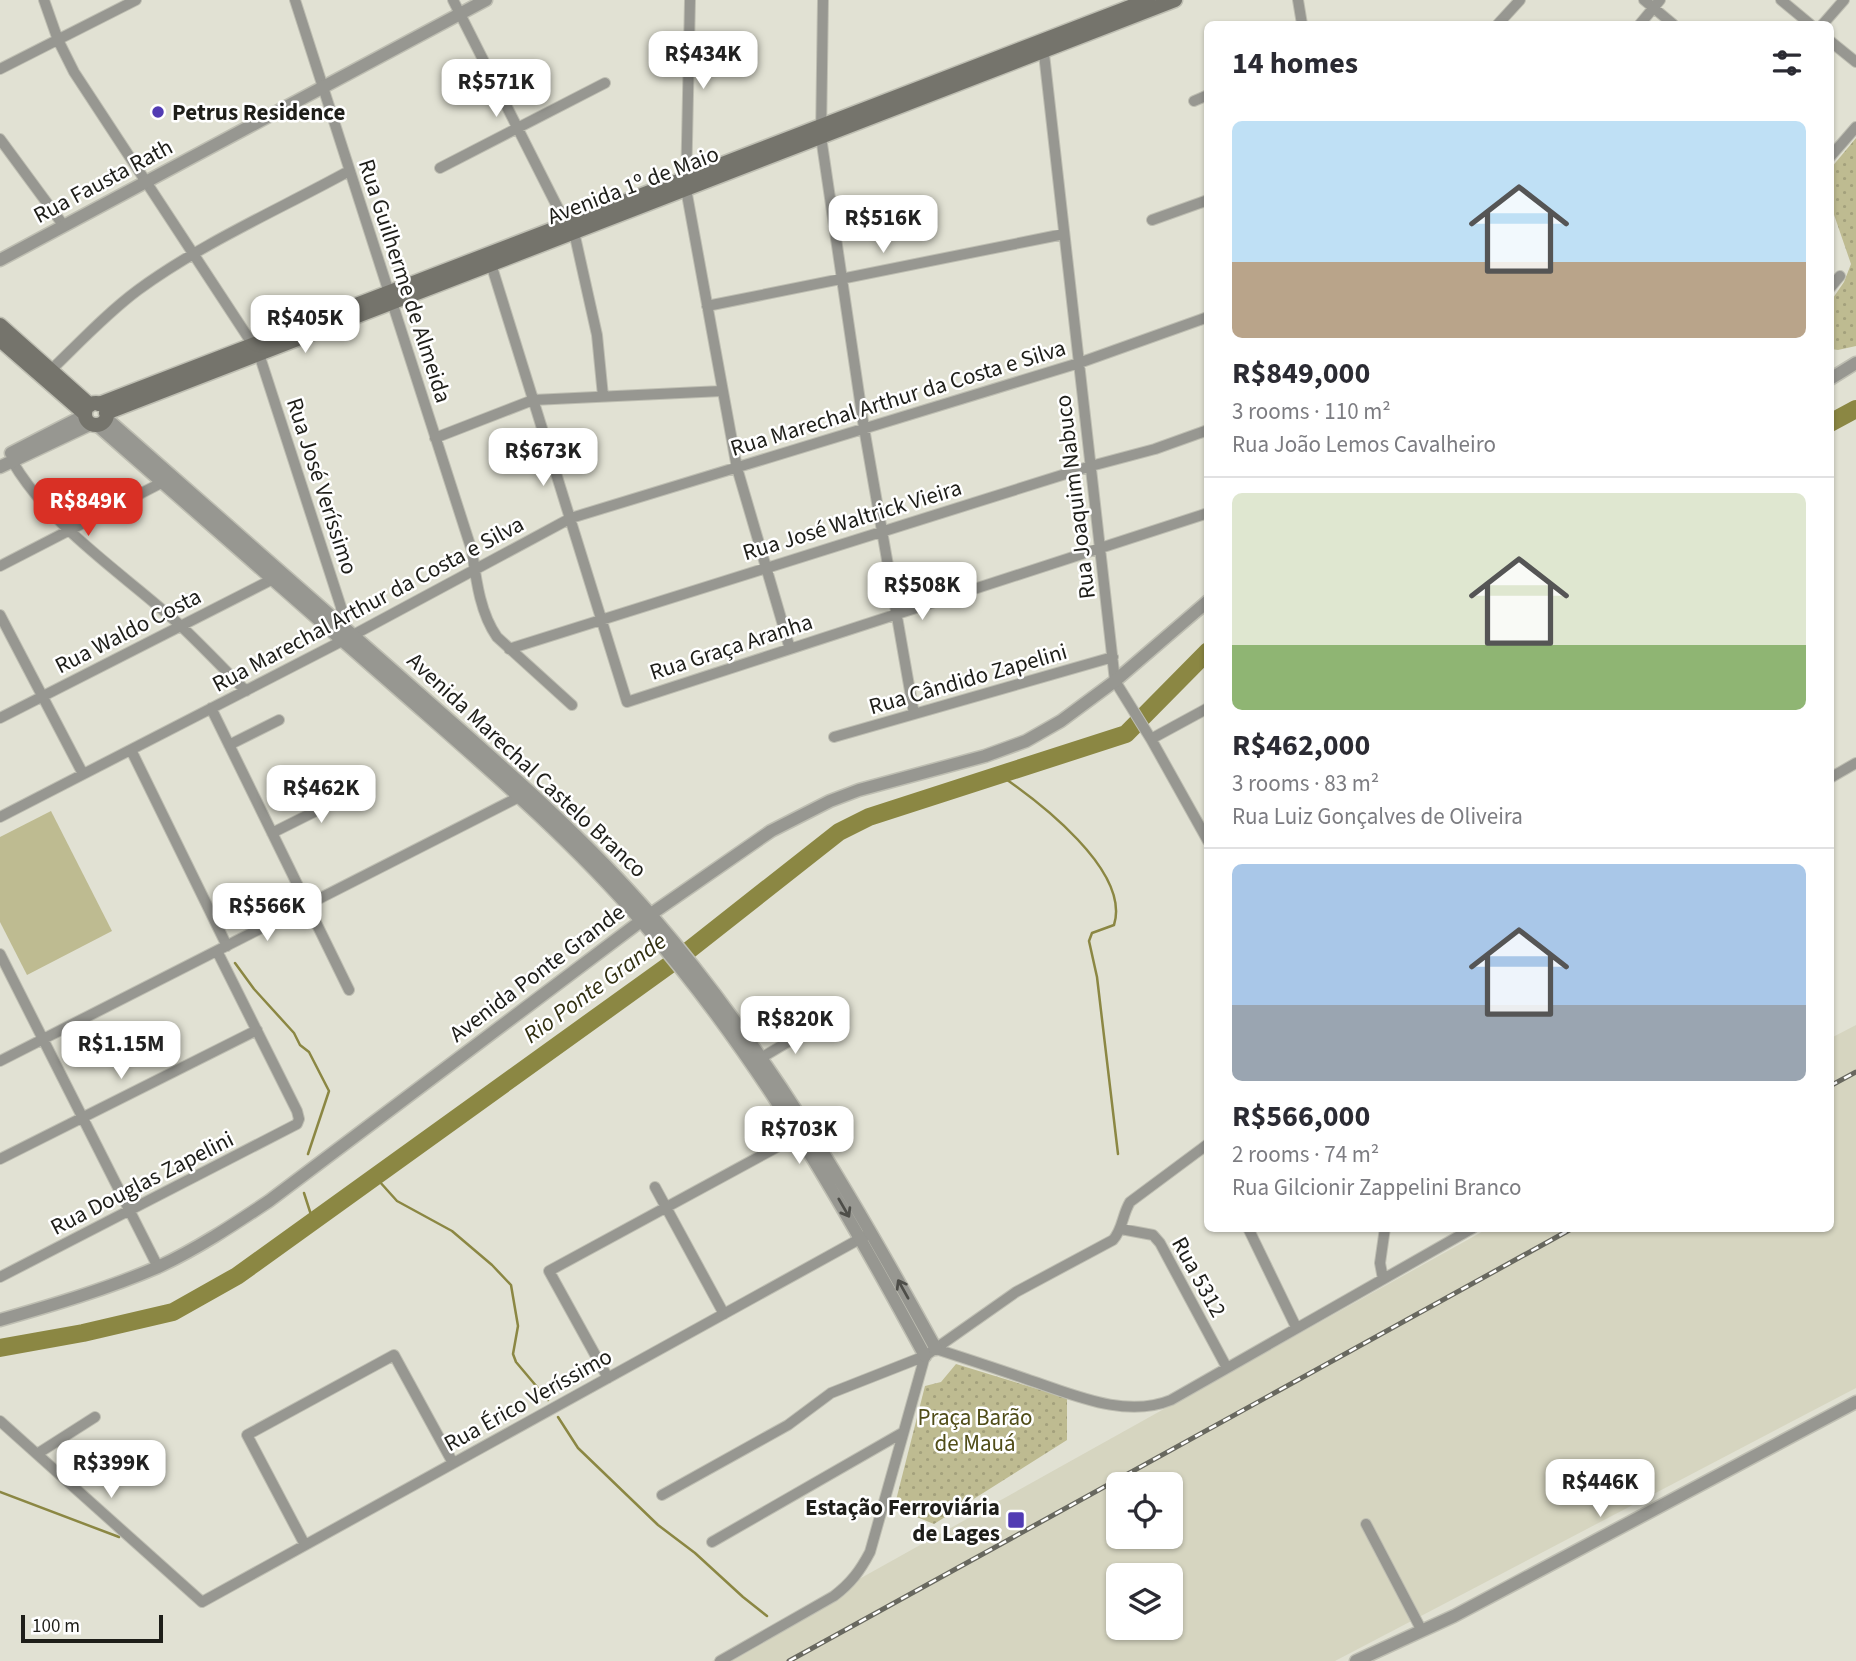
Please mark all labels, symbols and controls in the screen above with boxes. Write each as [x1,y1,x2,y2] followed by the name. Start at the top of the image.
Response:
[646,32,760,91] pin: R$434K
[665,37,741,70] text: R$434K
[1232,42,1358,85] text: 14 homes
[1768,44,1806,82] icon: filters
[439,60,553,119] pin: R$571K
[458,65,534,98] text: R$571K
[172,96,345,129] place label: Petrus Residence
[150,104,166,120] marker: Petrus Residence
[27,130,179,232] street label: Rua Fausta Rath
[542,137,724,233] street label: Avenida 1º de Maio
[350,155,460,407] street label: Rua Guilherme de Almeida
[1456,166,1582,292] icon: home
[826,196,940,255] pin: R$516K
[845,201,921,234] text: R$516K
[248,296,362,355] pin: R$405K
[267,301,343,334] text: R$405K
[726,331,1070,465] street label: Rua Marechal Arthur da Costa e Silva
[1232,352,1370,395] text: R$849,000
[278,393,366,579] street label: Rua José Veríssimo
[1046,393,1104,601] street label: Rua Joaquim Nabuco
[1232,395,1391,428] text: 3 rooms · 110 m²
[486,428,600,488] pin: R$673K
[1232,428,1496,461] text: Rua João Lemos Cavalheiro
[505,434,581,467] text: R$673K
[738,471,966,569] street label: Rua José Waltrick Vieira
[31,478,145,538] pin: R$849K
[50,484,126,517] text: R$849K
[206,508,530,700] street label: Rua Marechal Arthur da Costa e Silva
[1456,538,1582,664] icon: home
[865,562,979,622] pin: R$508K
[884,568,960,601] text: R$508K
[49,580,207,682] street label: Rua Waldo Costa
[645,605,817,689] street label: Rua Graça Aranha
[865,635,1071,723] street label: Rua Cândido Zapelini
[400,645,654,885] street label: Avenida Marechal Castelo Branco
[1232,724,1370,767] text: R$462,000
[264,766,378,825] pin: R$462K
[1232,767,1379,800] text: 3 rooms · 83 m²
[283,771,359,804] text: R$462K
[1232,800,1523,833] text: Rua Luiz Gonçalves de Oliveira
[210,884,324,943] pin: R$566K
[229,889,305,922] text: R$566K
[442,896,632,1050] street label: Avenida Ponte Grande
[1456,909,1582,1035] icon: home
[516,924,674,1052] water label: Rio Ponte Grande
[738,996,852,1056] pin: R$820K
[757,1002,833,1035] text: R$820K
[56,1021,186,1081] pin: R$1.15M
[77,1027,165,1060] text: R$1.15M
[1232,1095,1370,1138] text: R$566,000
[742,1106,856,1166] pin: R$703K
[761,1112,837,1145] text: R$703K
[45,1123,239,1243] street label: Rua Douglas Zapelini
[1232,1138,1379,1171] text: 2 rooms · 74 m²
[1232,1171,1521,1204] text: Rua Gilcionir Zappelini Branco
[837,1198,851,1218] one-way arrow
[1163,1231,1235,1323] street label: Rua 5312
[896,1279,909,1300] one-way arrow
[438,1340,618,1460] street label: Rua Érico Veríssimo
[917,1401,1033,1460] park label: Praça Barão de Mauá
[54,1440,168,1500] pin: R$399K
[73,1446,149,1479] text: R$399K
[1543,1460,1657,1519] pin: R$446K
[1562,1465,1638,1498] text: R$446K
[1106,1472,1183,1640] map controls
[1106,1472,1183,1549] button: locate
[805,1491,1000,1550] place label: Estação Ferroviária de Lages
[1006,1510,1026,1530] marker: Estação Ferroviária de Lages
[1106,1563,1183,1640] button: layers
[21,1612,163,1644] scale bar
[32,1613,80,1640] text: 100 m

